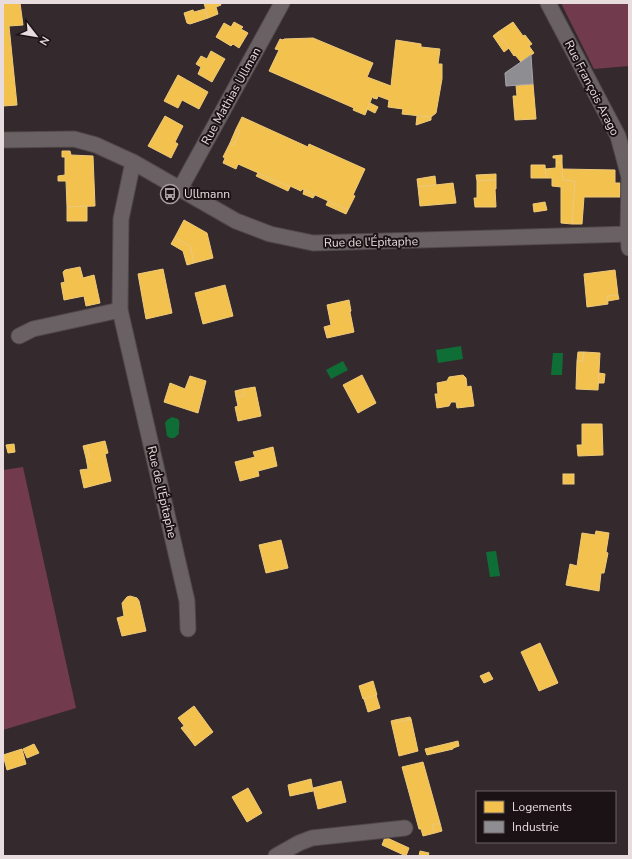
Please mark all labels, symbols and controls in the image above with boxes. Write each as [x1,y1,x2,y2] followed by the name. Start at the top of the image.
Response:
[16,16,56,56] north arrow
[36,34,53,48] text: N
[561,38,623,139] street label: Rue François Arago
[198,44,264,148] street label: Rue Mathias Ullman
[159,183,181,205] bus stop icon: Ullmann
[184,186,230,202] place label: Ullmann
[324,233,418,251] street label: Rue de l'Épitaphe
[144,444,180,540] street label: Rue de l'Épitaphe
[476,791,616,843] legend
[512,799,572,815] text: Logements
[512,819,559,835] text: Industrie

